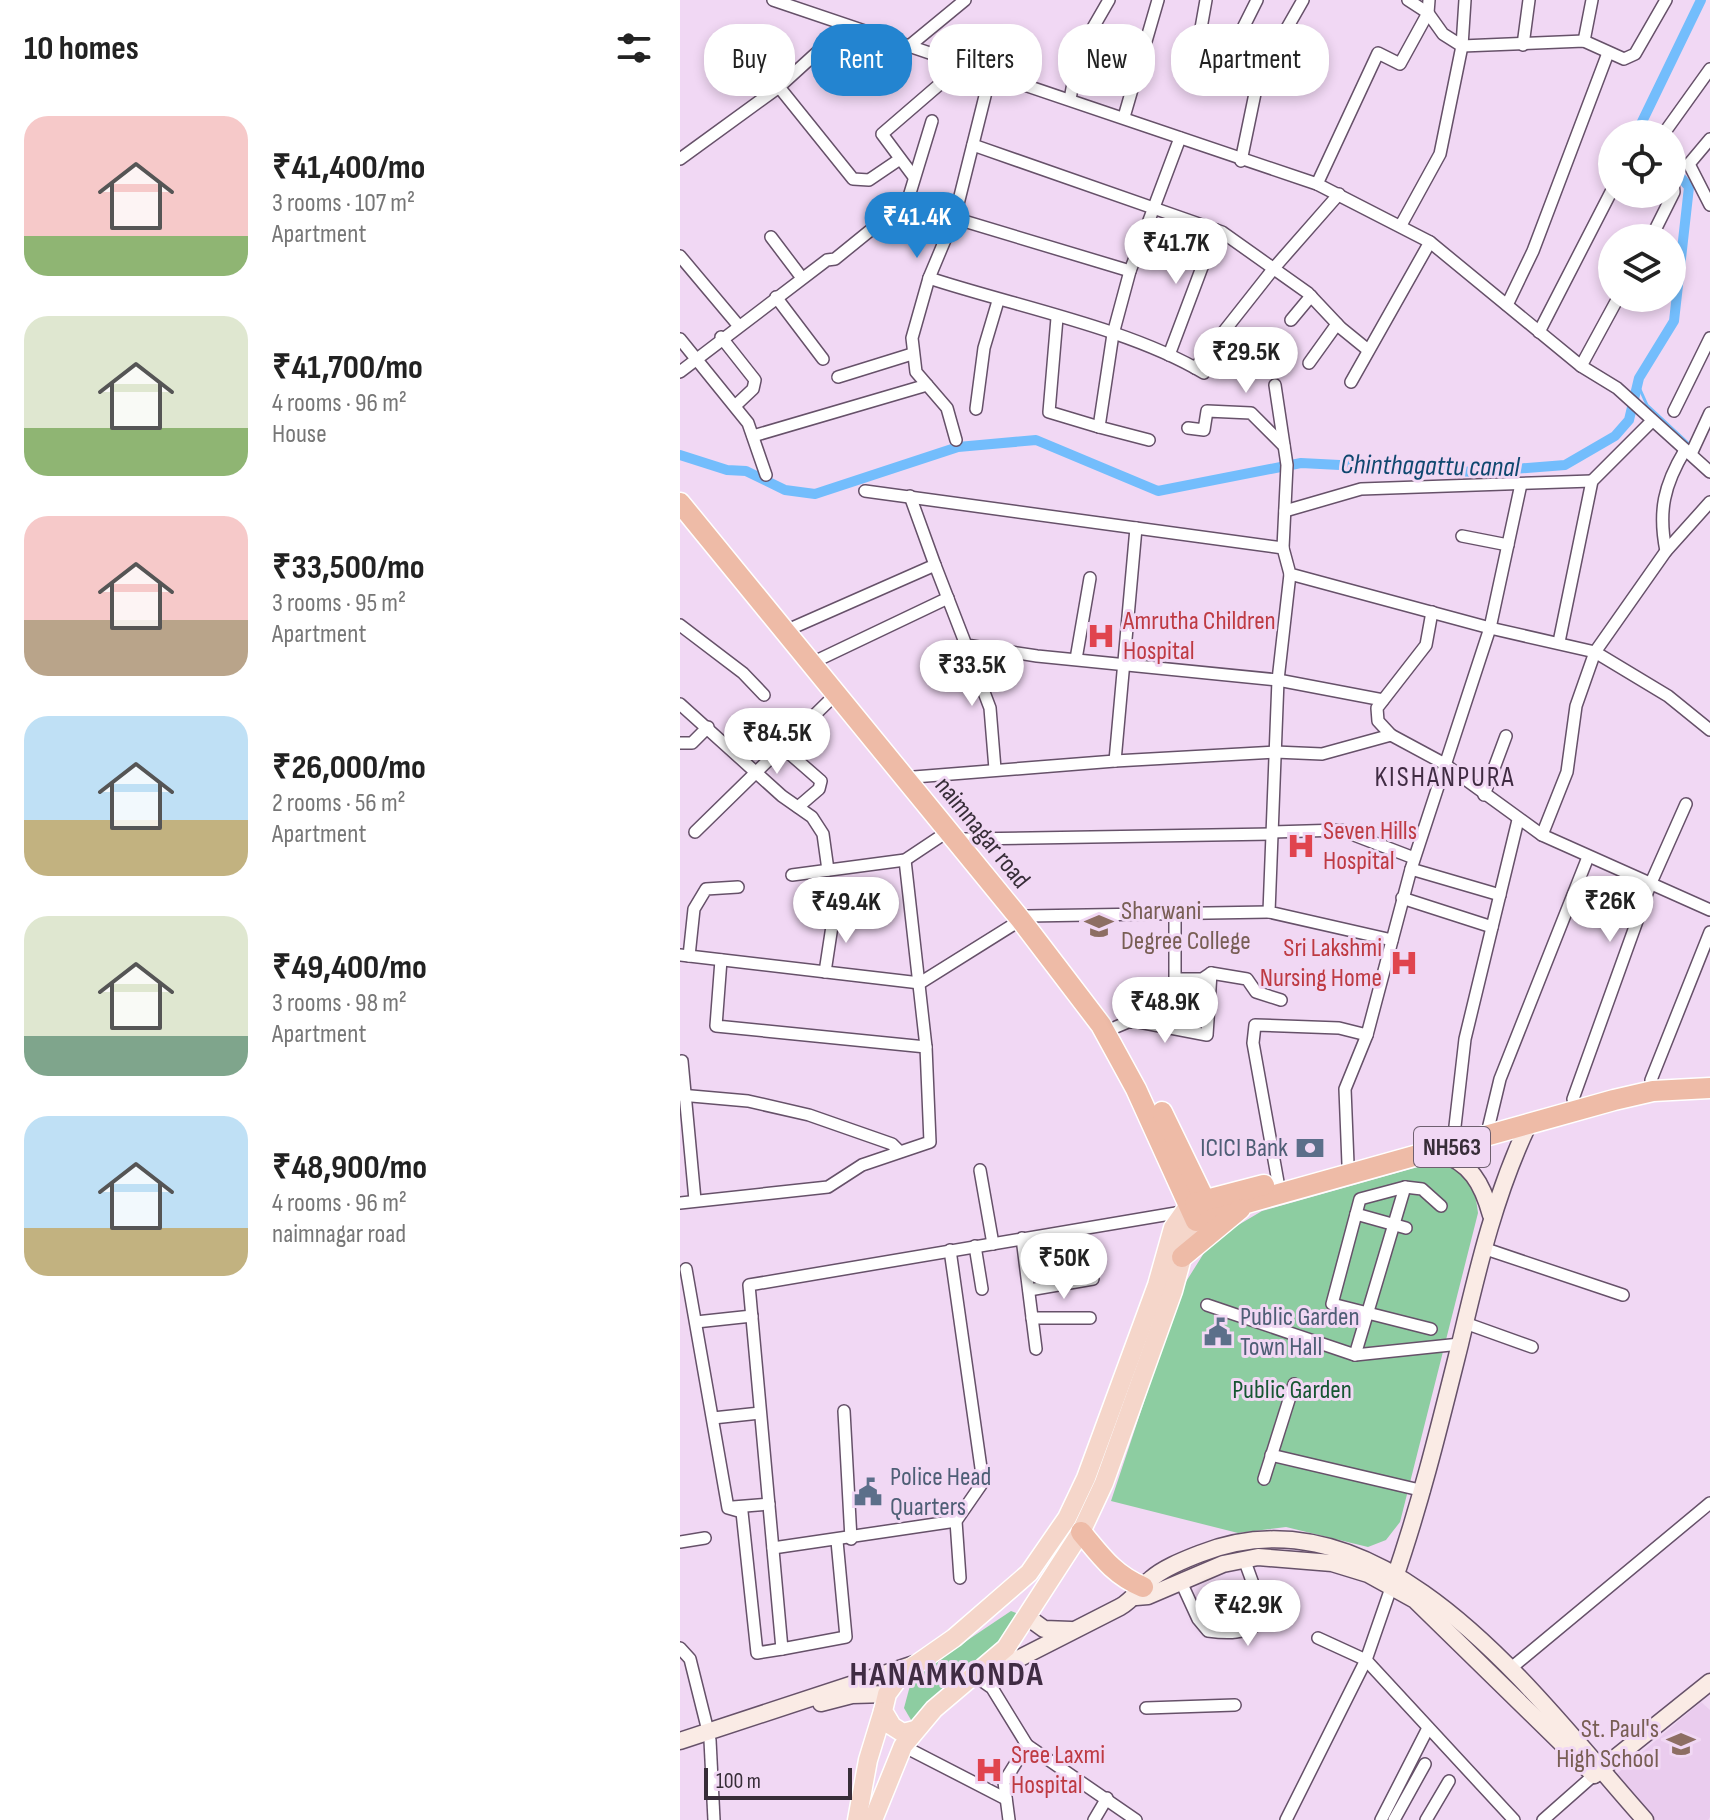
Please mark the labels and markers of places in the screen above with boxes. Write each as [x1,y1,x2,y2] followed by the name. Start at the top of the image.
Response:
[852,192,982,260] pin: ₹41.4K
[1111,218,1241,286] pin: ₹41.7K
[1181,327,1311,395] pin: ₹29.5K
[1122,606,1276,667] place label: Amrutha Children Hospital
[1086,621,1116,651] hospital icon: Amrutha Children Hospital
[907,640,1037,708] pin: ₹33.5K
[712,708,842,776] pin: ₹84.5K
[1323,816,1417,877] place label: Seven Hills Hospital
[1286,831,1316,861] hospital icon: Seven Hills Hospital
[1563,876,1657,944] pin: ₹26K
[781,877,911,945] pin: ₹49.4K
[1121,896,1251,957] place label: Sharwani Degree College
[1084,911,1114,941] school or university icon: Sharwani Degree College
[1260,933,1382,994] place label: Sri Lakshmi Nursing Home
[1389,948,1419,978] hospital icon: Sri Lakshmi Nursing Home
[1100,977,1230,1045] pin: ₹48.9K
[1200,1133,1288,1164] place label: ICICI Bank
[1295,1133,1325,1163] bank icon: ICICI Bank
[1017,1233,1111,1301] pin: ₹50K
[1240,1302,1360,1363] place label: Public Garden Town Hall
[1203,1317,1233,1347] public building icon: Public Garden Town Hall
[890,1462,991,1523] place label: Police Head Quarters
[853,1477,883,1507] public building icon: Police Head Quarters
[1183,1580,1313,1648] pin: ₹42.9K
[1556,1714,1659,1775] place label: St. Paul's High School
[1666,1729,1696,1759] school or university icon: St. Paul's High School
[1011,1740,1105,1801] place label: Sree Laxmi Hospital
[974,1755,1004,1785] hospital icon: Sree Laxmi Hospital

